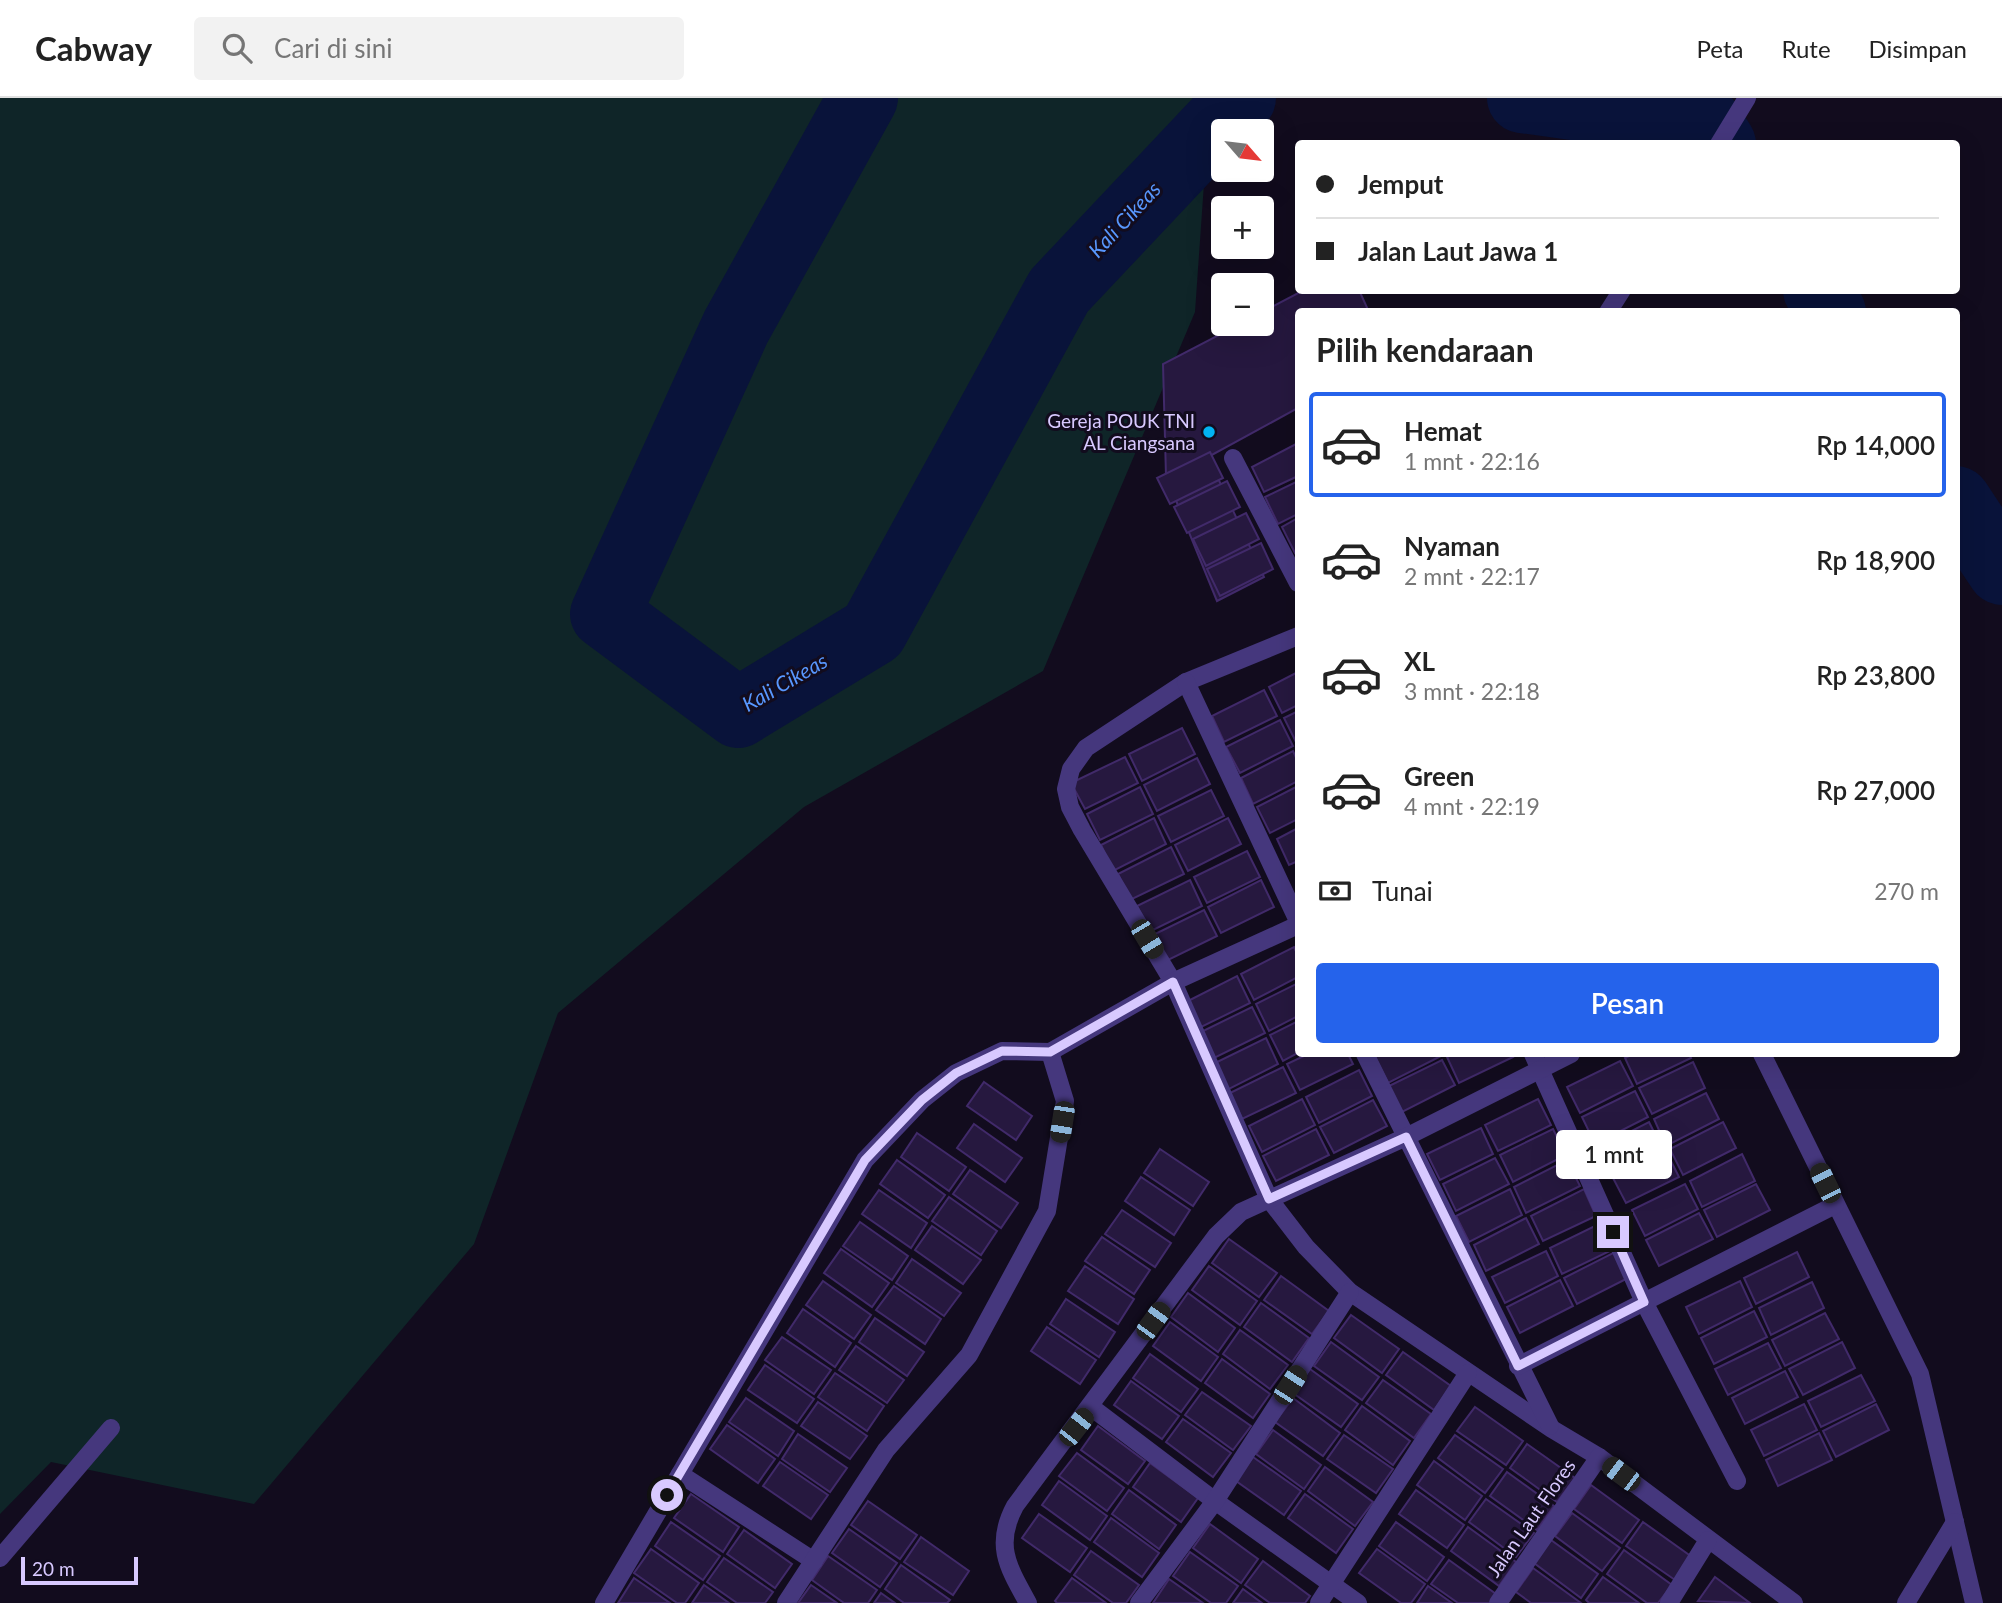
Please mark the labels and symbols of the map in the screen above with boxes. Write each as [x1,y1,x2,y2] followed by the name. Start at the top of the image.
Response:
[1211,119,1274,182] north arrow
[1083,176,1165,262] water label: Kali Cikeas
[1047,409,1195,454] place label: Gereja POUK TNI AL Ciangsana
[1201,424,1217,440] marker: Gereja POUK TNI AL Ciangsana
[737,647,831,716] water label: Kali Cikeas
[1128,916,1167,962] car
[1049,1100,1076,1144] car
[1555,1130,1671,1180] callout: 1 mnt
[1807,1160,1844,1206] car
[1597,1216,1629,1248] route end
[1133,1298,1174,1344] car
[1270,1362,1311,1408] car
[1055,1404,1098,1450] car
[1598,1453,1645,1495] car
[1481,1454,1580,1581] street label: Jalan Laut Flores
[651,1479,683,1511] route start
[21,1554,138,1586] scale bar

